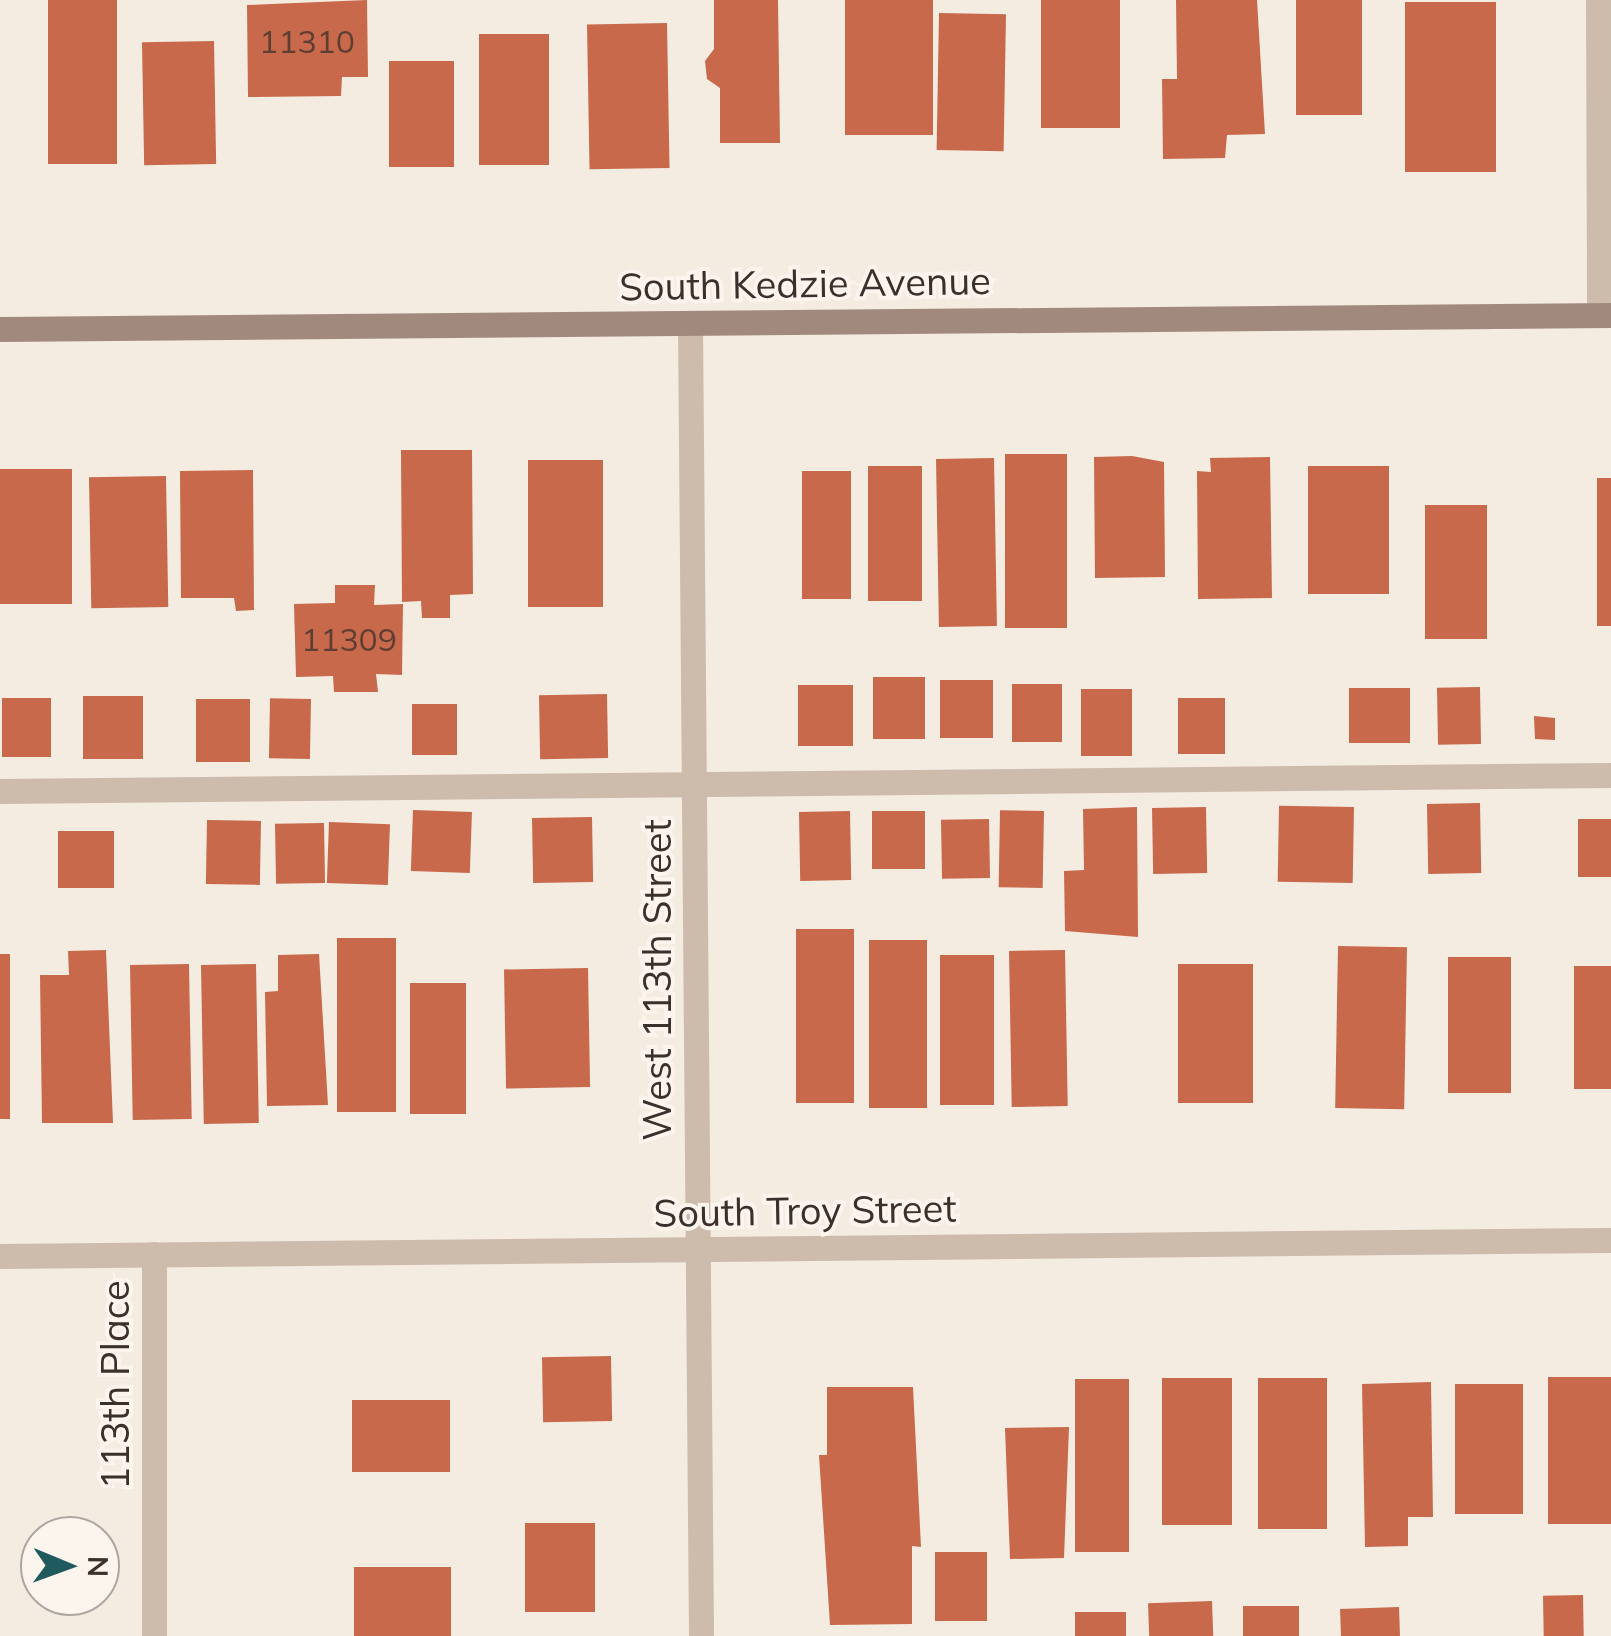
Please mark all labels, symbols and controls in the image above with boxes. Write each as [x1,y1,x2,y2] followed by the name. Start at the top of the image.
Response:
[259,22,355,60] house number: 11310
[619,258,991,310] street label: South Kedzie Avenue
[301,620,397,658] house number: 11309
[635,819,681,1141] street label: West 113th Street
[653,1186,957,1236] street label: South Troy Street
[93,1280,139,1490] street label: 113th Place
[20,1516,120,1616] north arrow
[81,1556,116,1577] text: N

